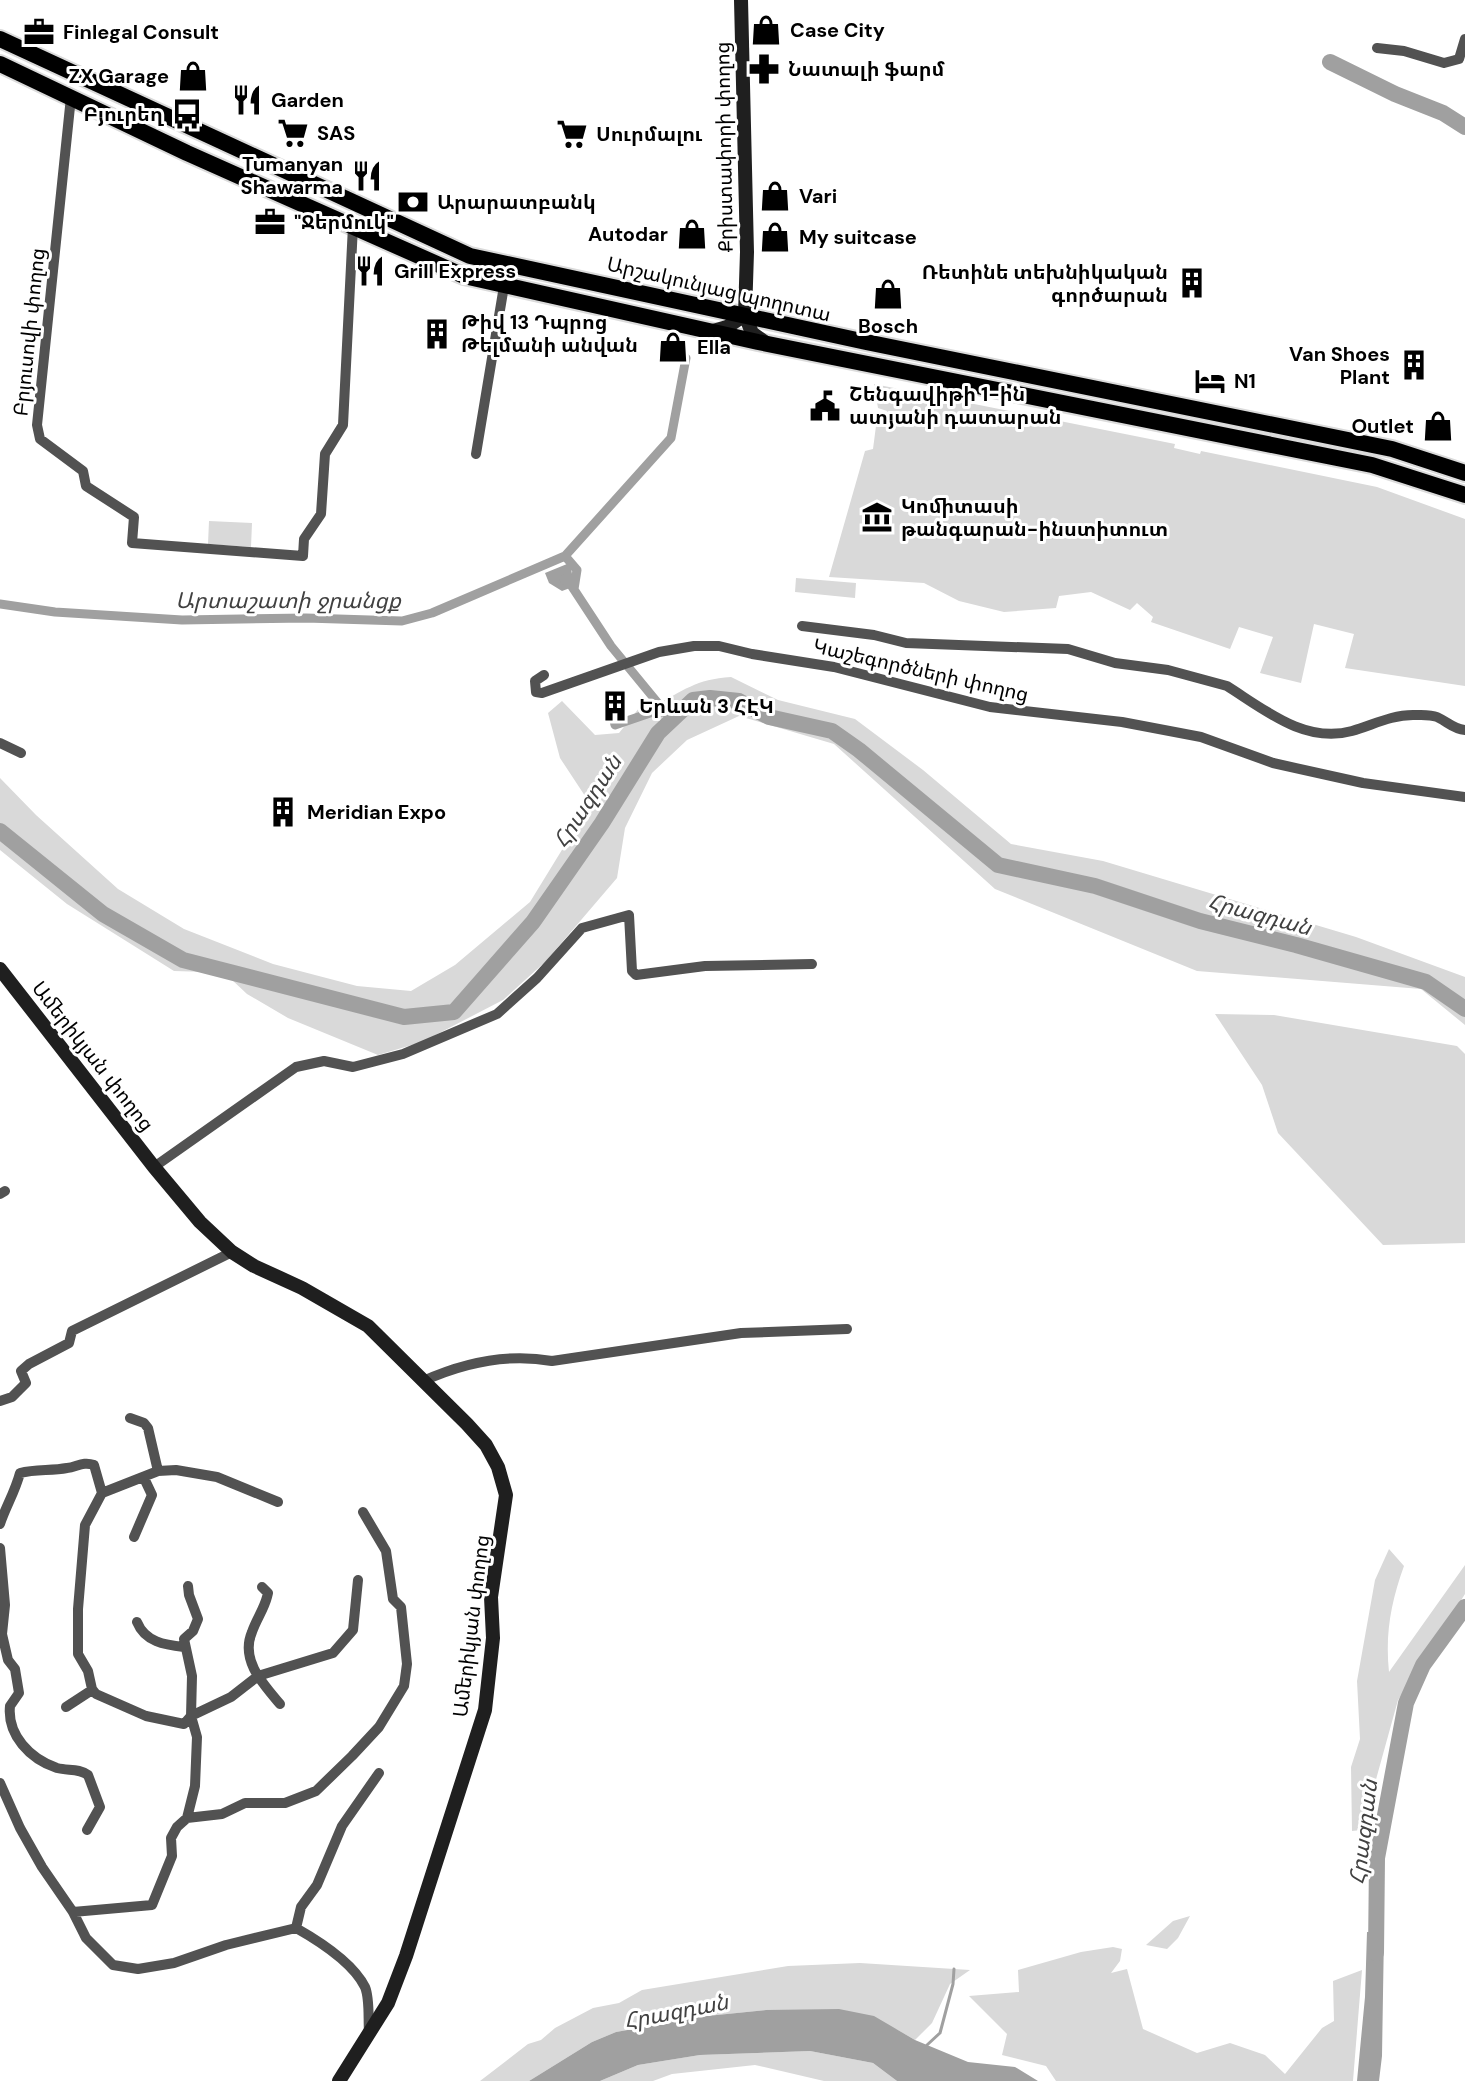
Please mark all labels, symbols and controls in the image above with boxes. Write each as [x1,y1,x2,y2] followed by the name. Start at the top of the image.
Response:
[749,13,783,47] shop icon: Case City
[22,15,56,49] office icon: Finlegal Consult
[790,17,885,43] place label: Case City
[63,19,219,45] place label: Finlegal Consult
[709,41,739,253] street label: Քրիստափորի փողոց
[747,52,781,86] pharmacy icon: Նատալի ֆարմ
[788,56,946,82] place label: Նատալի ֆարմ
[176,59,210,93] shop icon: ZX Garage
[69,63,169,89] place label: ZX Garage
[230,83,264,117] restaurant icon: Garden
[271,87,344,113] place label: Garden
[170,97,204,131] bus stop icon: Բյուրեղ
[83,101,164,127] place label: Բյուրեղ
[276,116,310,150] supermarket icon: SAS
[555,117,589,151] supermarket icon: Սուրմալու
[317,120,355,146] place label: SAS
[596,121,702,147] place label: Սուրմալու
[241,151,343,200] place label: Tumanyan Shawarma
[350,159,384,193] restaurant icon: Tumanyan Shawarma
[758,179,792,213] shop icon: Vari
[799,183,837,209] place label: Vari
[396,185,430,219] bank icon: Արարատբանկ
[437,189,596,215] place label: Արարատբանկ
[253,205,287,239] office icon: "Ջերմուկ"
[294,209,394,235] place label: "Ջերմուկ"
[675,217,709,251] shop icon: Autodar
[758,220,792,254] shop icon: My suitcase
[588,221,668,247] place label: Autodar
[799,224,917,250] place label: My suitcase
[7,247,51,417] street label: Բրյուսովի փողոց
[604,251,834,327] street label: Արշակունյաց պողոտա
[353,254,387,288] restaurant icon: Grill Express
[394,258,516,284] place label: Grill Express
[922,259,1168,308] place label: Ռետինե տեխնիկական գործարան
[1175,266,1209,300] building icon: Ռետինե տեխնիկական գործարան
[871,277,905,311] shop icon: Bosch
[461,309,638,358] place label: Թիվ 13 Դպրոց Թելմանի անվան
[858,313,918,339] place label: Bosch
[420,317,454,351] building icon: Թիվ 13 Դպրոց Թելմանի անվան
[656,330,690,364] shop icon: Ella
[697,334,731,360] place label: Ella
[1289,341,1390,390] place label: Van Shoes Plant
[1397,348,1431,382] building icon: Van Shoes Plant
[1193,364,1227,398] hotel icon: N1
[1234,368,1256,394] place label: N1
[849,381,1062,430] place label: Շենգավիթի 1-ին ատյանի դատարան
[808,389,842,423] public building icon: Շենգավիթի 1-ին ատյանի դատարան
[1421,409,1455,443] shop icon: Outlet
[1351,413,1414,439] place label: Outlet
[901,493,1168,542] place label: Կոմիտասի թանգարան-ինստիտուտ
[860,500,894,534] museum icon: Կոմիտասի թանգարան-ինստիտուտ
[175,586,402,615] water label: Արտաշատի ջրանցք
[811,633,1031,707] street label: Կաշեգործների փողոց
[598,689,632,723] building icon: Երևան 3 ՀԷԿ
[639,693,774,719] place label: Երևան 3 ՀԷԿ
[547,749,629,853] water label: Հրազդան
[266,795,300,829] building icon: Meridian Expo
[307,799,446,825] place label: Meridian Expo
[1205,887,1315,942] water label: Հրազդան
[26,976,160,1136] street label: Ամերիկյան փողոց
[447,1533,495,1719] street label: Ամերիկյան փողոց
[1343,1777,1384,1886] water label: Հրազդան
[622,1987,731,2036] water label: Հրազդան

